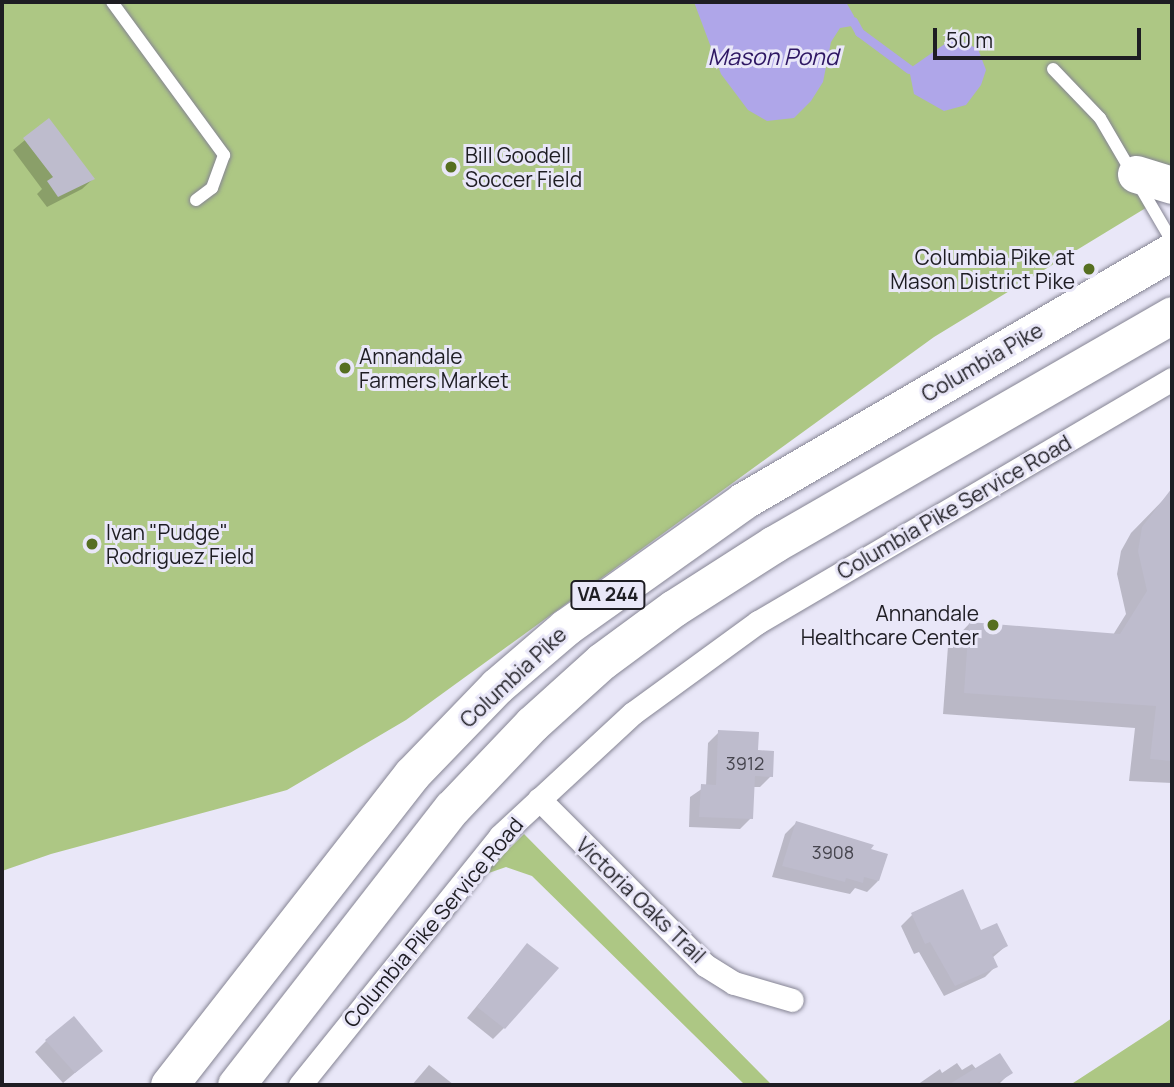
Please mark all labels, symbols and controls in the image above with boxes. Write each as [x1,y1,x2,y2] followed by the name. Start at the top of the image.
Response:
[936,14,1144,58] scale bar
[946,26,993,54] text: 50 m
[708,42,838,70] water label: Mason Pond
[465,142,582,192] place label: Bill Goodell Soccer Field
[443,159,459,175] marker: Bill Goodell Soccer Field
[890,244,1075,294] place label: Columbia Pike at Mason District Pike
[1081,261,1097,277] marker: Columbia Pike at Mason District Pike
[917,317,1047,407] street label: Columbia Pike
[359,343,509,393] place label: Annandale Farmers Market
[337,360,353,376] marker: Annandale Farmers Market
[833,430,1075,584] street label: Columbia Pike Service Road
[106,519,254,569] place label: Ivan "Pudge" Rodriguez Field
[84,536,100,552] marker: Ivan "Pudge" Rodriguez Field
[570,580,646,610] road number: VA 244
[801,600,979,650] place label: Annandale Healthcare Center
[985,617,1001,633] marker: Annandale Healthcare Center
[455,621,571,733] street label: Columbia Pike
[726,752,764,774] house number: 3912
[338,812,528,1032] street label: Columbia Pike Service Road
[571,832,711,968] street label: Victoria Oaks Trail
[812,841,854,863] house number: 3908

